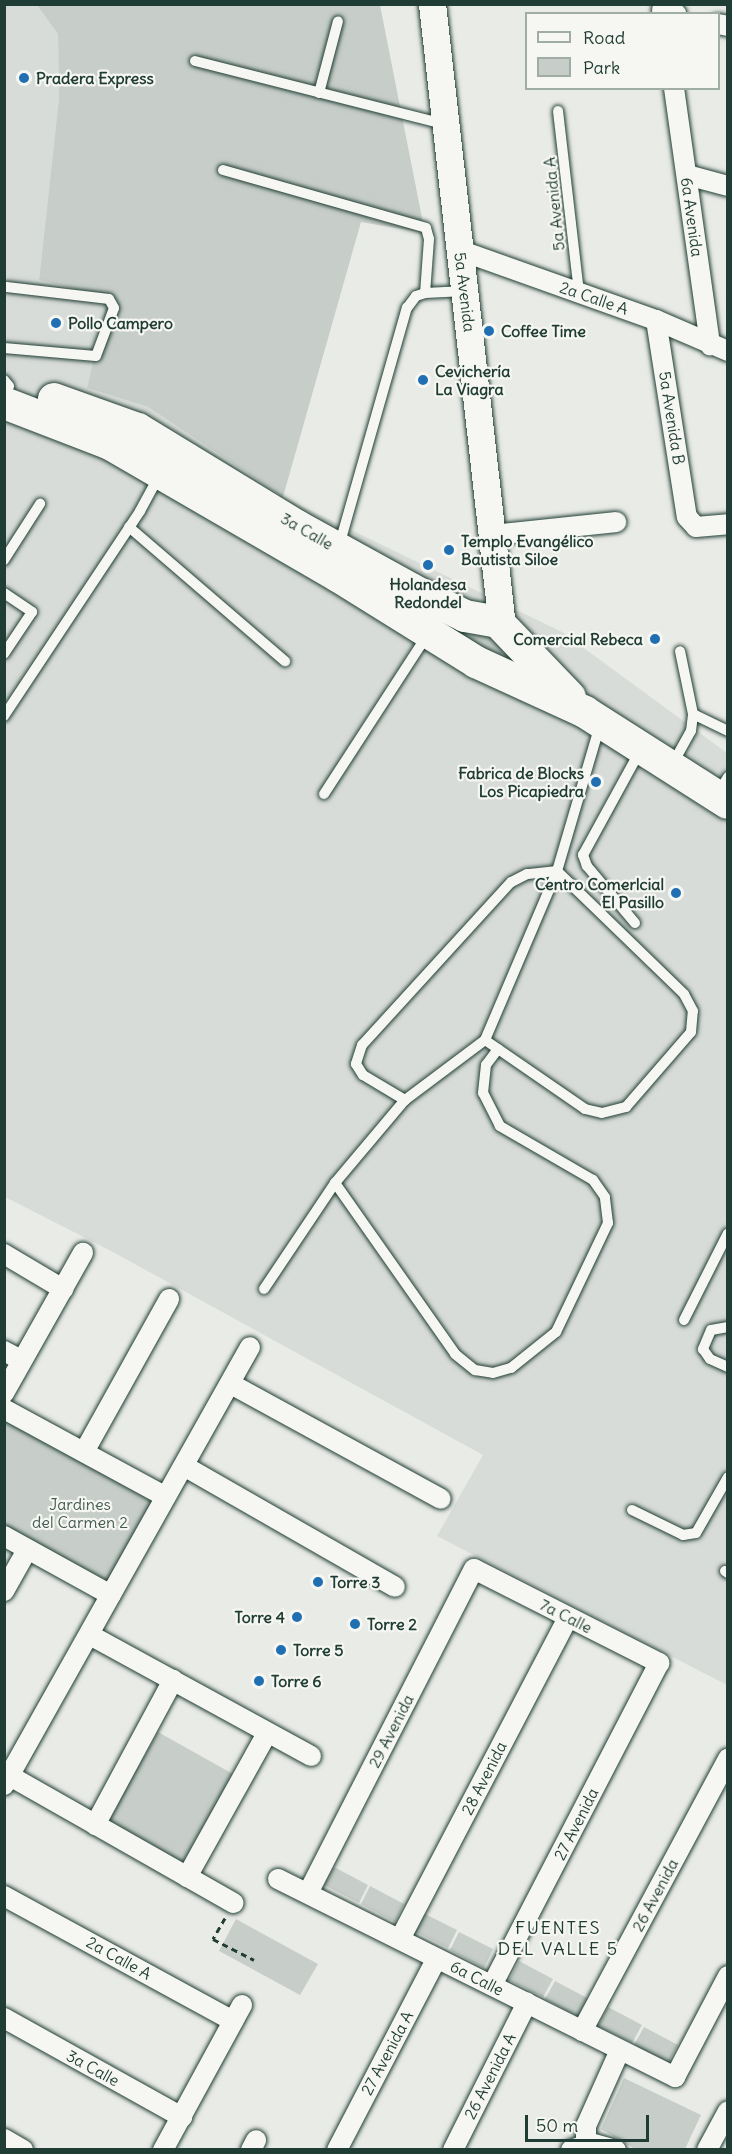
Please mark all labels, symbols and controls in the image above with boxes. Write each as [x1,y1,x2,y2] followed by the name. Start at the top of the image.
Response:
[525,12,720,90] legend
[583,26,625,49] text: Road
[583,56,620,79] text: Park
[36,68,154,88] place label: Pradera Express
[17,71,31,85] marker: Pradera Express
[540,156,568,252] street label: 5a Avenida A
[677,176,707,258] street label: 6a Avenida
[451,251,479,333] street label: 5a Avenida
[557,277,631,319] street label: 2a Calle A
[68,313,173,333] place label: Pollo Campero
[49,316,63,330] marker: Pollo Campero
[501,321,586,341] place label: Coffee Time
[482,324,496,338] marker: Coffee Time
[435,361,510,399] place label: Cevichería La Viagra
[655,370,689,466] street label: 5a Avenida B
[416,373,430,387] marker: Cevichería La Viagra
[277,508,337,554] street label: 3a Calle
[461,531,593,569] place label: Templo Evangélico Bautista Siloe
[442,543,456,557] marker: Templo Evangélico Bautista Siloe
[421,558,435,572] marker: Holandesa Redondel
[390,574,466,612] place label: Holandesa Redondel
[513,629,643,649] place label: Comercial Rebeca
[648,632,662,646] marker: Comercial Rebeca
[458,763,584,801] place label: Fabrica de Blocks Los Picapiedra
[589,775,603,789] marker: Fabrica de Blocks Los Picapiedra
[535,874,664,912] place label: Centro Comerlcial El Pasillo
[669,886,683,900] marker: Centro Comerlcial El Pasillo
[32,1494,128,1532] park label: Jardines del Carmen 2
[330,1572,380,1592] place label: Torre 3
[311,1575,325,1589] marker: Torre 3
[537,1595,595,1637] street label: 7a Calle
[234,1607,285,1627] place label: Torre 4
[290,1610,304,1624] marker: Torre 4
[367,1614,417,1634] place label: Torre 2
[348,1617,362,1631] marker: Torre 2
[293,1640,344,1660] place label: Torre 5
[274,1643,288,1657] marker: Torre 5
[271,1671,322,1691] place label: Torre 6
[252,1674,266,1688] marker: Torre 6
[364,1691,418,1771] street label: 29 Avenida
[457,1738,511,1818] street label: 28 Avenida
[550,1785,602,1863] street label: 27 Avenida
[628,1855,682,1935] street label: 26 Avenida
[497,1918,619,1960] district label: FUENTES DEL VALLE 5
[83,1932,155,1984] street label: 2a Calle A
[447,1956,507,2000] street label: 6a Calle
[357,2008,417,2098] street label: 27 Avenida A
[460,2030,520,2122] street label: 26 Avenida A
[63,2046,123,2090] street label: 3a Calle
[528,2103,652,2141] scale bar
[536,2114,578,2137] text: 50 m

